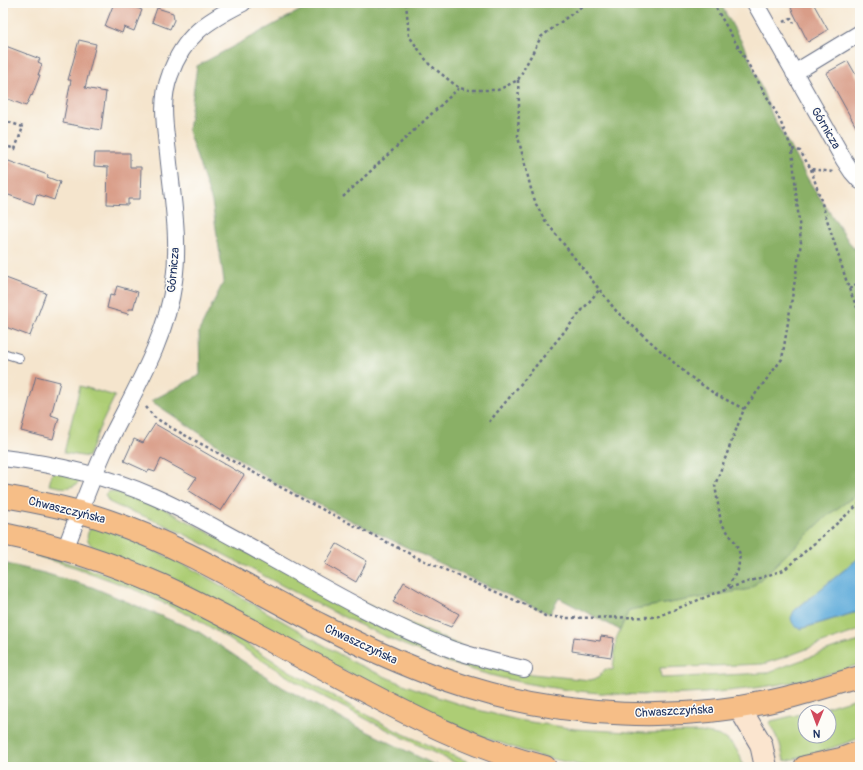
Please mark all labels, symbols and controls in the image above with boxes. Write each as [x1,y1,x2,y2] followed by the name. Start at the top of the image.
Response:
[808,105,844,152] street label: Górnicza
[164,246,183,293] street label: Górnicza
[27,494,107,527] street label: Chwaszczyńska
[322,621,400,668] street label: Chwaszczyńska
[634,702,714,721] street label: Chwaszczyńska
[797,704,837,744] north arrow
[812,727,821,740] text: N

